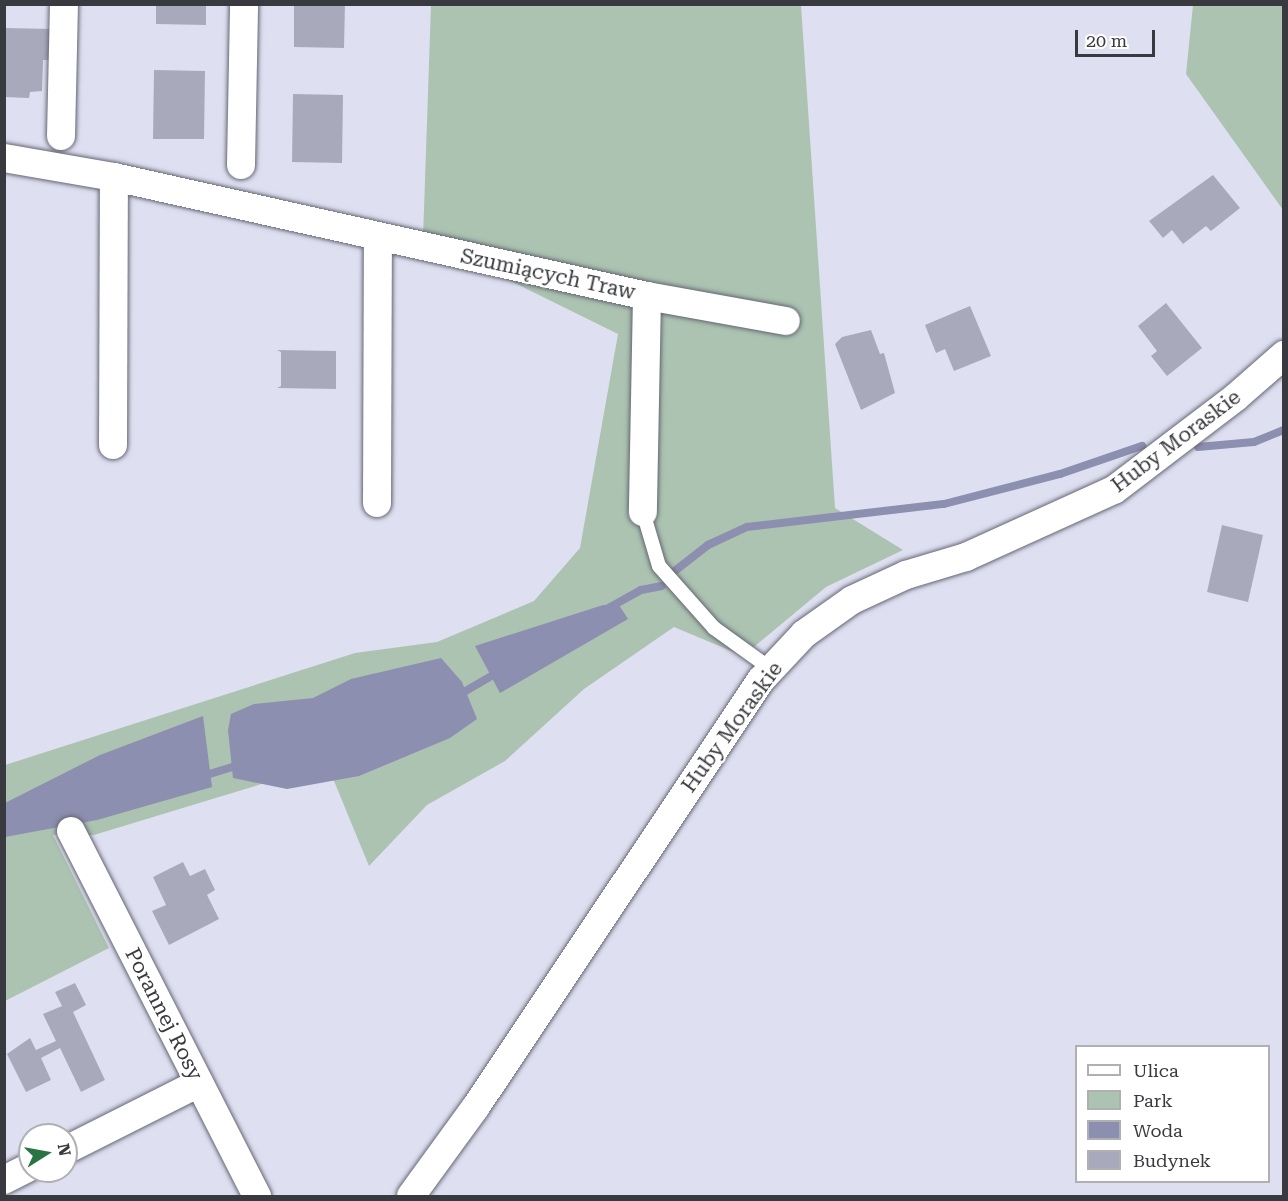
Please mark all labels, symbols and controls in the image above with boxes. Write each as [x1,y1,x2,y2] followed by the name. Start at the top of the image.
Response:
[1078,18,1158,56] scale bar
[1086,30,1127,51] text: 20 m
[458,243,638,305] street label: Szumiących Traw
[1106,384,1246,498] street label: Huby Moraskie
[676,657,788,797] street label: Huby Moraskie
[120,944,208,1084] street label: Porannej Rosy
[1075,1045,1270,1183] legend
[1133,1060,1179,1081] text: Ulica
[1133,1090,1173,1111] text: Park
[1133,1120,1183,1141] text: Woda
[18,1123,78,1183] north arrow
[54,1142,75,1158] text: N
[1133,1150,1211,1171] text: Budynek

